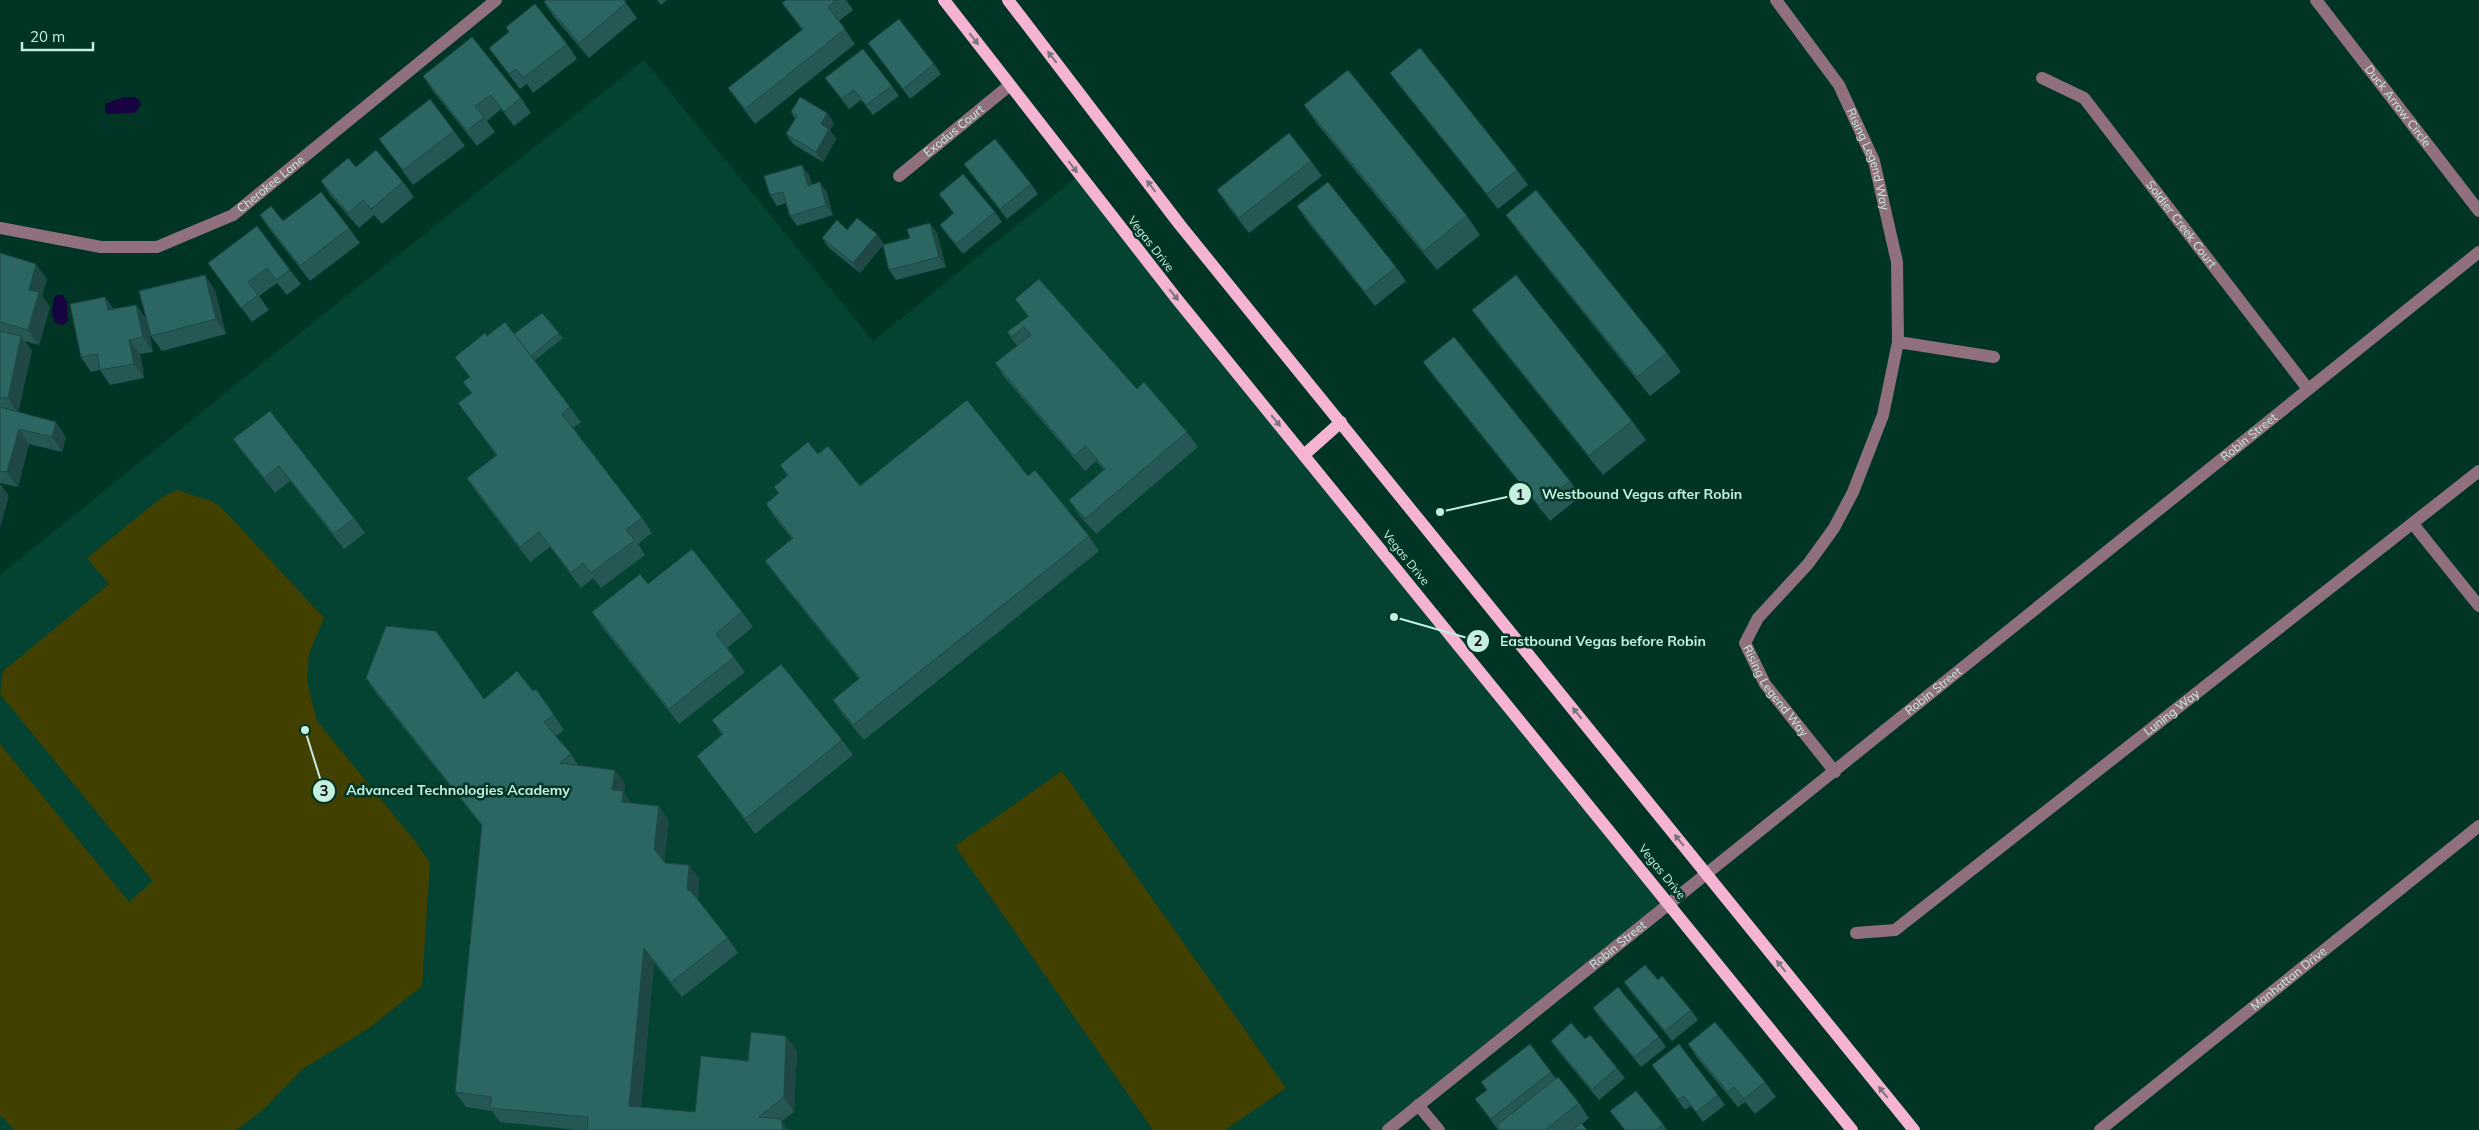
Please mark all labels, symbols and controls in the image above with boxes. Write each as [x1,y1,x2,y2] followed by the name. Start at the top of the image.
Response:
[22,20,94,52] scale bar
[30,27,65,46] text: 20 m
[968,32,979,45] one-way arrow
[1047,50,1058,63] one-way arrow
[2362,62,2435,150] street label: Duck Arrow Circle
[920,101,987,160] street label: Exodus Court
[1844,106,1893,212] street label: Rising Legend Way
[234,152,307,216] street label: Cherokee Lane
[1067,160,1078,173] one-way arrow
[2143,177,2220,271] street label: Soldier Creek Court
[1146,179,1156,193] one-way arrow
[1125,213,1178,275] street label: Vegas Drive
[1168,288,1179,301] one-way arrow
[2217,410,2280,464] street label: Robin Street
[1271,414,1282,427] one-way arrow
[1507,480,1753,509] callout: Westbound Vegas after Robin
[1515,485,1525,504] text: 1
[1542,485,1742,503] text: Westbound Vegas after Robin
[1380,527,1433,588] street label: Vegas Drive
[1465,627,1716,656] callout: Eastbound Vegas before Robin
[1473,631,1483,650] text: 2
[1500,632,1706,650] text: Eastbound Vegas before Robin
[1740,642,1812,740] street label: Rising Legend Way
[1902,663,1964,718] street label: Robin Street
[2140,685,2203,739] street label: Luning Way
[1571,707,1582,720] one-way arrow
[311,776,580,805] callout: Advanced Technologies Academy
[319,781,329,800] text: 3
[346,781,570,799] text: Advanced Technologies Academy
[1673,833,1684,846] one-way arrow
[1636,841,1689,902] street label: Vegas Drive
[1586,917,1649,972] street label: Robin Street
[2247,943,2330,1013] street label: Manhattan Drive
[1775,960,1786,973] one-way arrow
[1878,1086,1889,1099] one-way arrow

